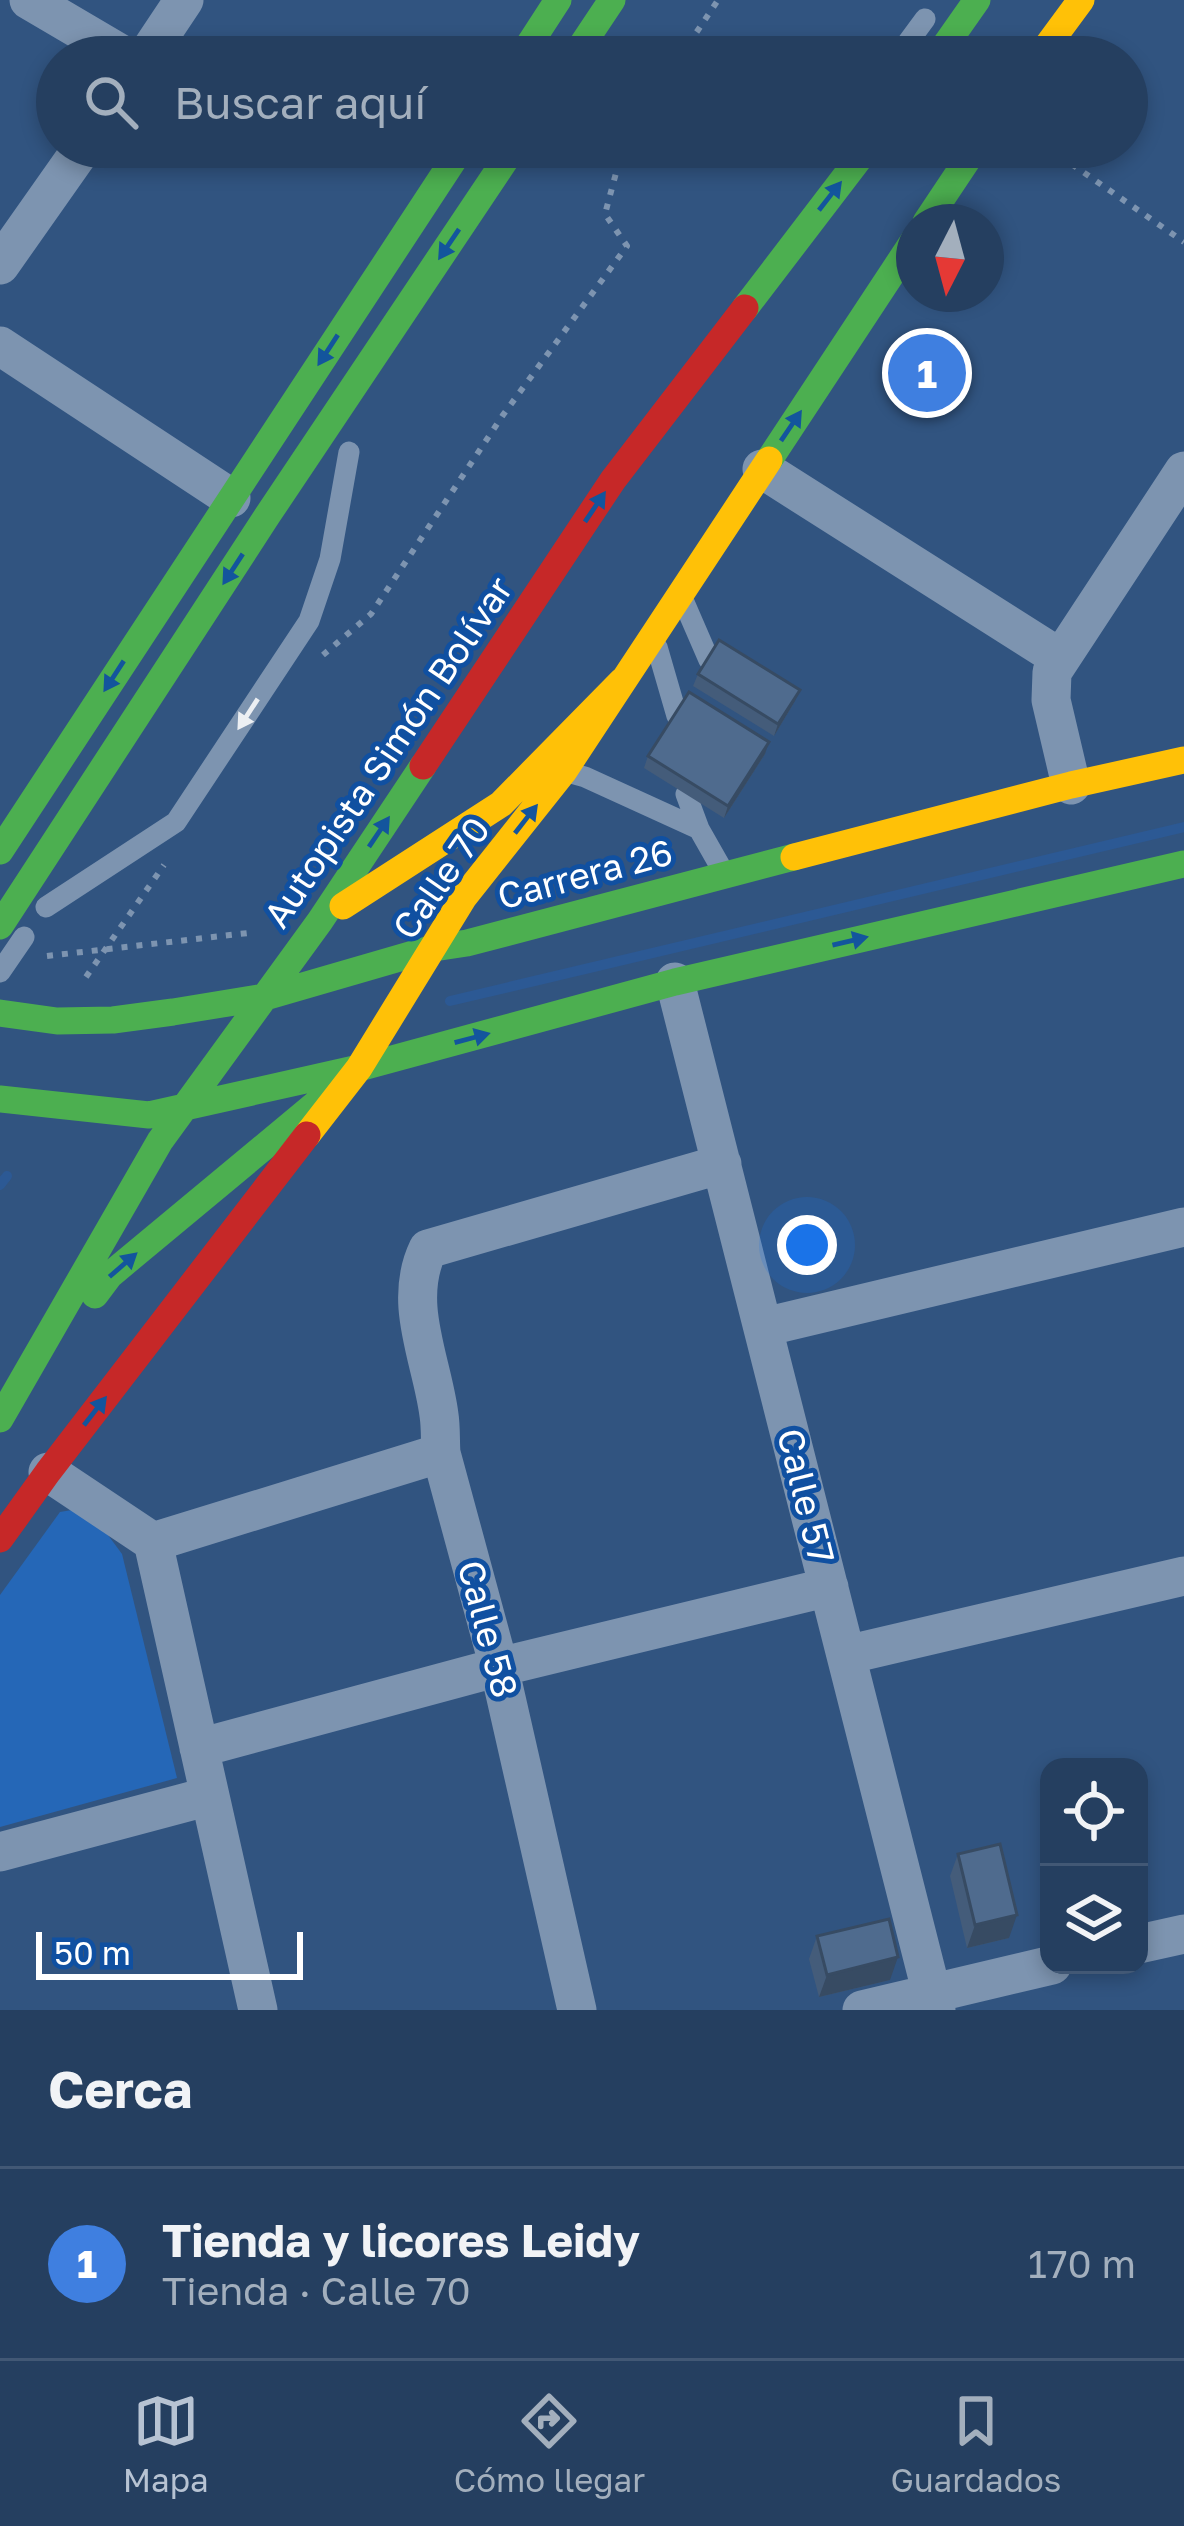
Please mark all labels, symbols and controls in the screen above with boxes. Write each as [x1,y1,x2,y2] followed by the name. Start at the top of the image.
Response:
[36,36,1148,168] search box
[78,69,144,135] icon: search
[174,75,426,129] text: Buscar aquí
[817,180,842,211] one-way arrow
[896,204,1004,312] north arrow
[438,228,461,261] one-way arrow
[888,328,966,418] pin: 1
[318,334,340,367] one-way arrow
[779,409,801,442] one-way arrow
[583,490,605,523] one-way arrow
[222,552,244,585] one-way arrow
[254,568,521,935] street label: Autopista Simón Bolívar
[104,660,126,693] one-way arrow
[237,697,259,730] one-way arrow
[513,804,538,835] one-way arrow
[383,809,498,947] street label: Calle 70
[368,815,390,848] one-way arrow
[493,830,677,917] street label: Carrera 26
[832,931,870,950] one-way arrow
[454,1027,491,1046] one-way arrow
[777,1215,837,1275] your location
[109,1252,138,1279] one-way arrow
[82,1395,107,1427] one-way arrow
[769,1424,844,1568] street label: Calle 57
[450,1556,527,1702] street label: Calle 58
[1040,1758,1148,1974] map controls
[1040,1758,1148,1866] button: locate
[1040,1866,1148,1974] button: layers
[36,1926,303,1979] scale bar
[54,1933,131,1972] text: 50 m
[48,2058,192,2119] text: Cerca
[162,2213,640,2267] text: Tienda y licores Leidy
[77,2240,97,2287] text: 1
[1028,2240,1136,2287] text: 170 m
[162,2267,471,2314] text: Tienda · Calle 70
[123,2388,209,2499] tab: Mapa
[454,2388,645,2499] tab: Cómo llegar
[890,2388,1061,2499] tab: Guardados

